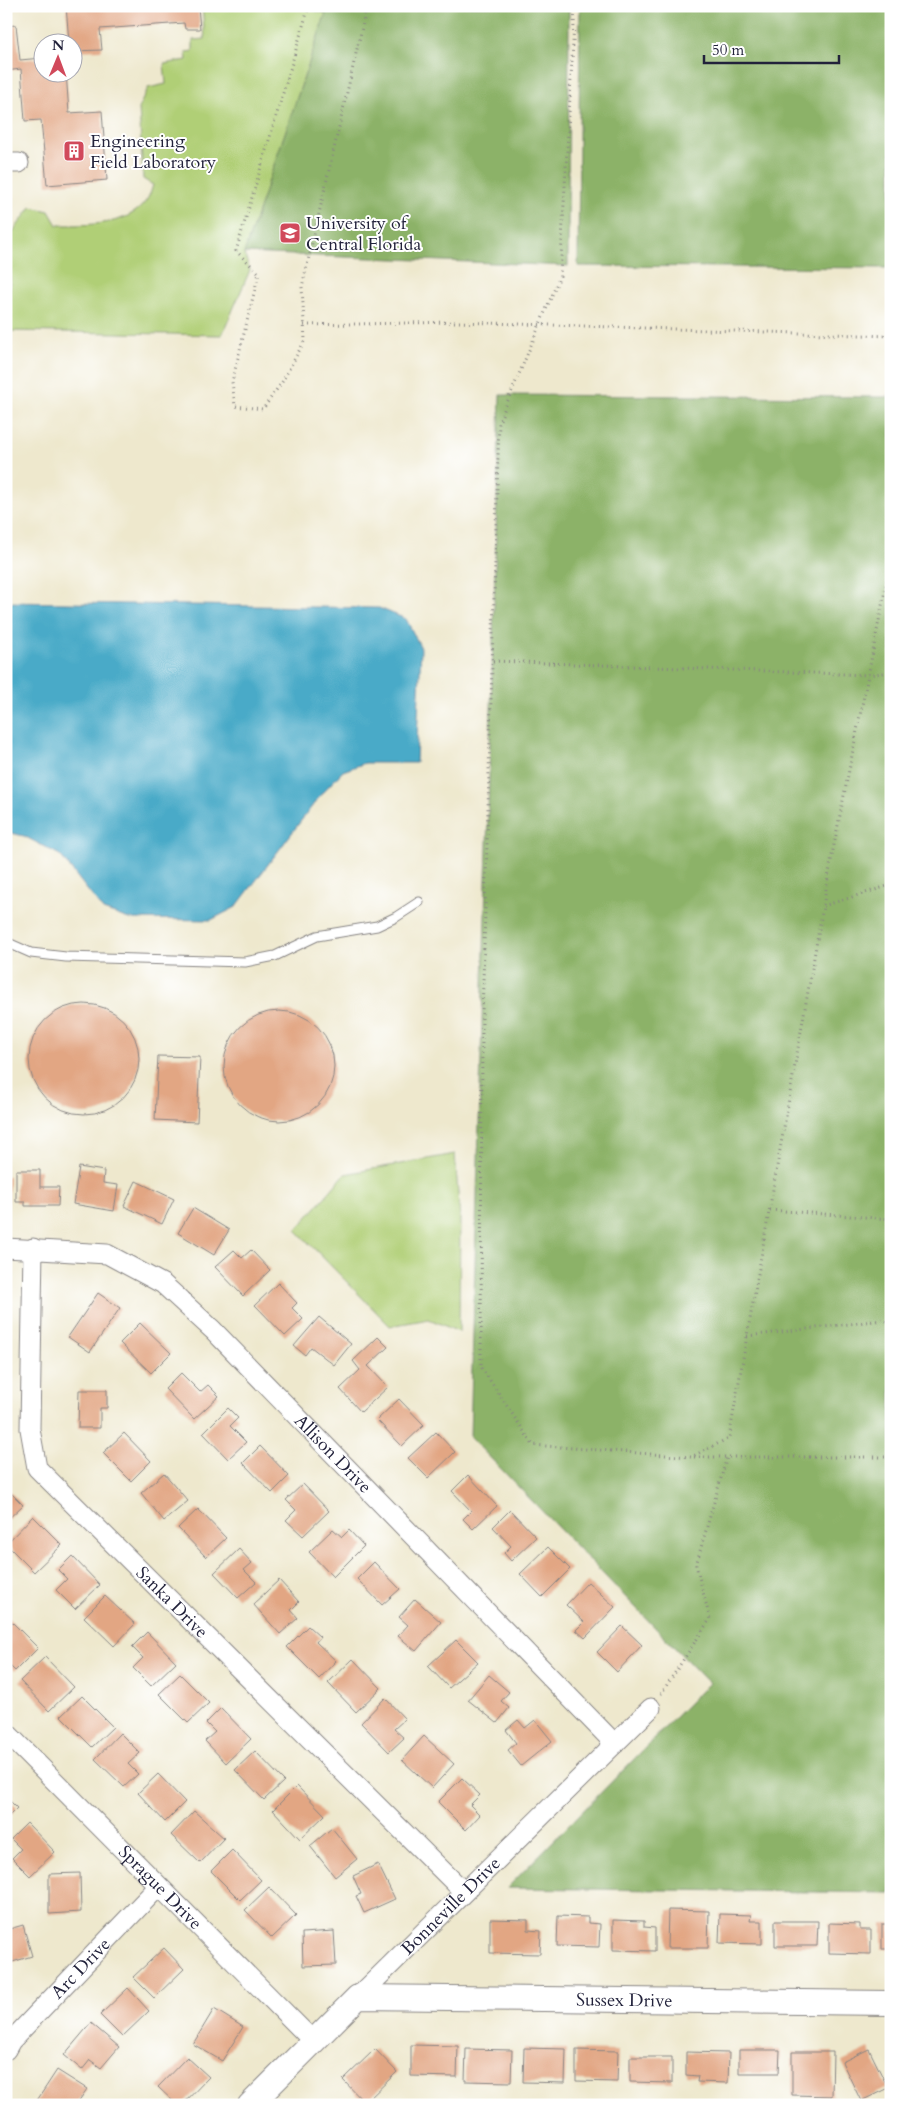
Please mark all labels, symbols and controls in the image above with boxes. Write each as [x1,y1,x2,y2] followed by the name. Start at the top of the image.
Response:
[32,32,82,82] north arrow
[704,32,840,64] scale bar
[52,36,64,55] text: N
[712,40,744,60] text: 50 m
[90,129,217,175] place label: Engineering Field Laboratory
[62,139,86,163] building icon: Engineering Field Laboratory
[306,211,421,257] place label: University of Central Florida
[278,221,302,245] school or university icon: University of Central Florida
[289,1409,377,1499] street label: Allison Drive
[130,1561,214,1644] street label: Sanka Drive
[113,1840,208,1935] street label: Sprague Drive
[395,1851,506,1960] street label: Bonneville Drive
[45,1932,116,2004] street label: Arc Drive
[576,1987,673,2013] street label: Sussex Drive

